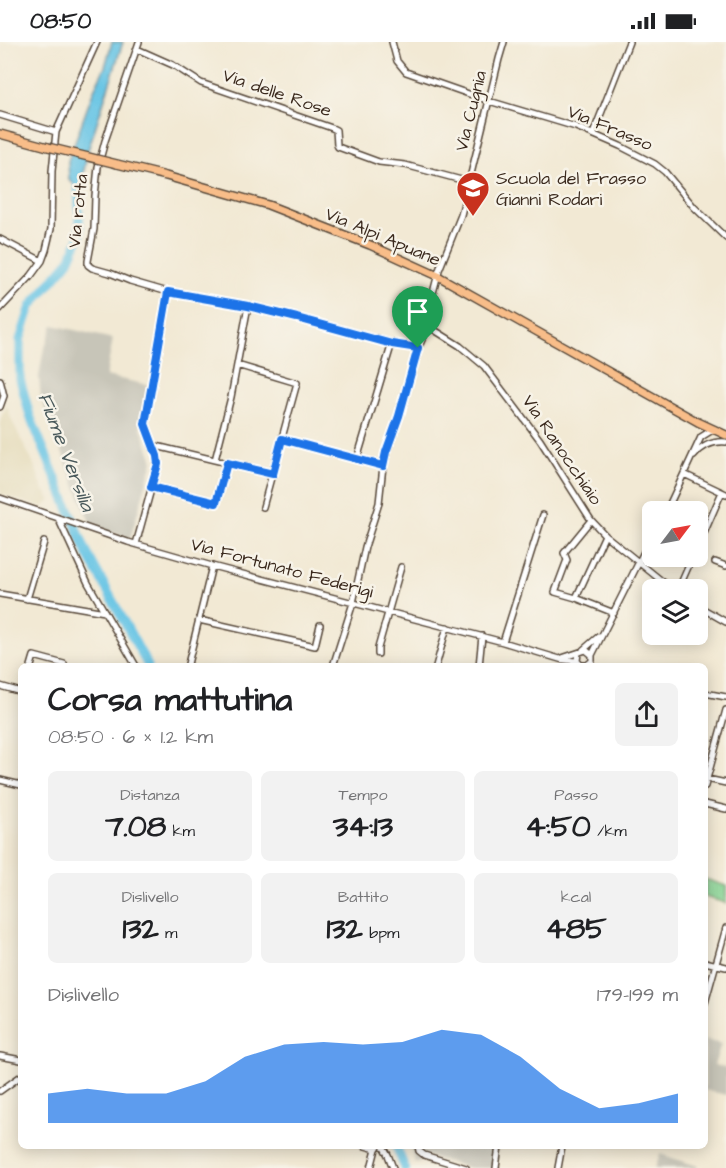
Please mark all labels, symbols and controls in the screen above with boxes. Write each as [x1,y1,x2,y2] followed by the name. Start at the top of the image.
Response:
[30,6,91,37] text: 08:50
[219,63,335,123] street label: Via delle Rose
[449,68,494,154] street label: Via Cugnia
[564,99,656,157] street label: Via Frasso
[496,166,646,212] place label: Scuola del Frasso Gianni Rodari
[455,170,491,217] school or university icon: Scuola del Frasso Gianni Rodari
[62,173,94,249] street label: Via rotta
[321,201,445,273] street label: Via Alpi Apuane
[392,286,443,348] pin
[401,295,434,328] icon: arrive
[30,389,102,516] water label: Fiume Versilia
[516,390,608,510] street label: Via Ranocchiaio
[642,501,708,567] north arrow
[642,501,708,645] map controls
[188,532,376,605] street label: Via Fortunato Federigi
[642,579,708,645] button: layers
[48,677,292,723] text: Corsa mattutina
[615,683,678,746] button: share
[48,723,213,751] text: 08:50 · 6 × 1.2 km
[120,784,180,806] text: Distanza
[339,784,387,806] text: Tempo
[554,784,598,806] text: Passo
[105,806,166,848] text: 7.08
[333,806,393,848] text: 34:13
[525,806,591,848] text: 4:50
[166,820,195,842] text: km
[591,820,627,842] text: /km
[122,886,178,908] text: Dislivello
[338,886,388,908] text: Battito
[561,886,591,908] text: kcal
[122,908,159,950] text: 132
[326,908,363,950] text: 132
[545,908,607,950] text: 485
[159,922,178,944] text: m
[363,922,400,944] text: bpm
[48,981,119,1009] text: Dislivello
[597,981,678,1009] text: 179–199 m

